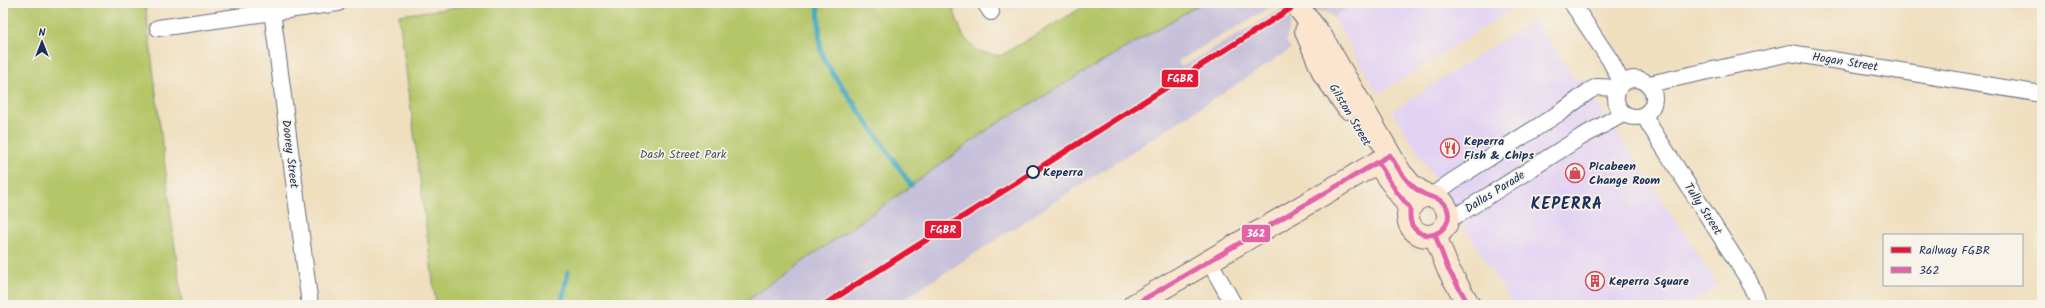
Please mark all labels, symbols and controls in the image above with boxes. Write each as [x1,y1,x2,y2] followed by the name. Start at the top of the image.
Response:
[22,22,62,62] north arrow
[39,24,46,42] text: N
[1811,47,1880,77] street label: Hogan Street
[1161,69,1199,88] line badge: FGBR
[1167,70,1193,88] text: FGBR
[1324,80,1376,150] street label: Gilston Street
[276,119,304,190] street label: Doorey Street
[1464,132,1534,165] place label: Keperra Fish & Chips
[1439,137,1461,159] restaurant icon: Keperra Fish & Chips
[640,145,727,164] park label: Dash Street Park
[1589,157,1660,190] place label: Picabeen Change Room
[1564,162,1586,184] shop icon: Picabeen Change Room
[1043,163,1083,182] place label: Keperra
[1026,165,1040,179] marker: Keperra
[1461,166,1529,218] street label: Dallas Parade
[1679,179,1727,239] street label: Tully Street
[1531,192,1603,217] district label: KEPERRA
[924,220,962,239] line badge: FGBR
[930,221,956,239] text: FGBR
[1241,224,1271,243] line badge: 362
[1246,225,1265,243] text: 362
[1883,234,2023,286] legend
[1919,241,1990,260] text: Railway FGBR
[1919,261,1940,280] text: 362
[1584,270,1606,292] building icon: Keperra Square
[1609,272,1689,291] place label: Keperra Square

